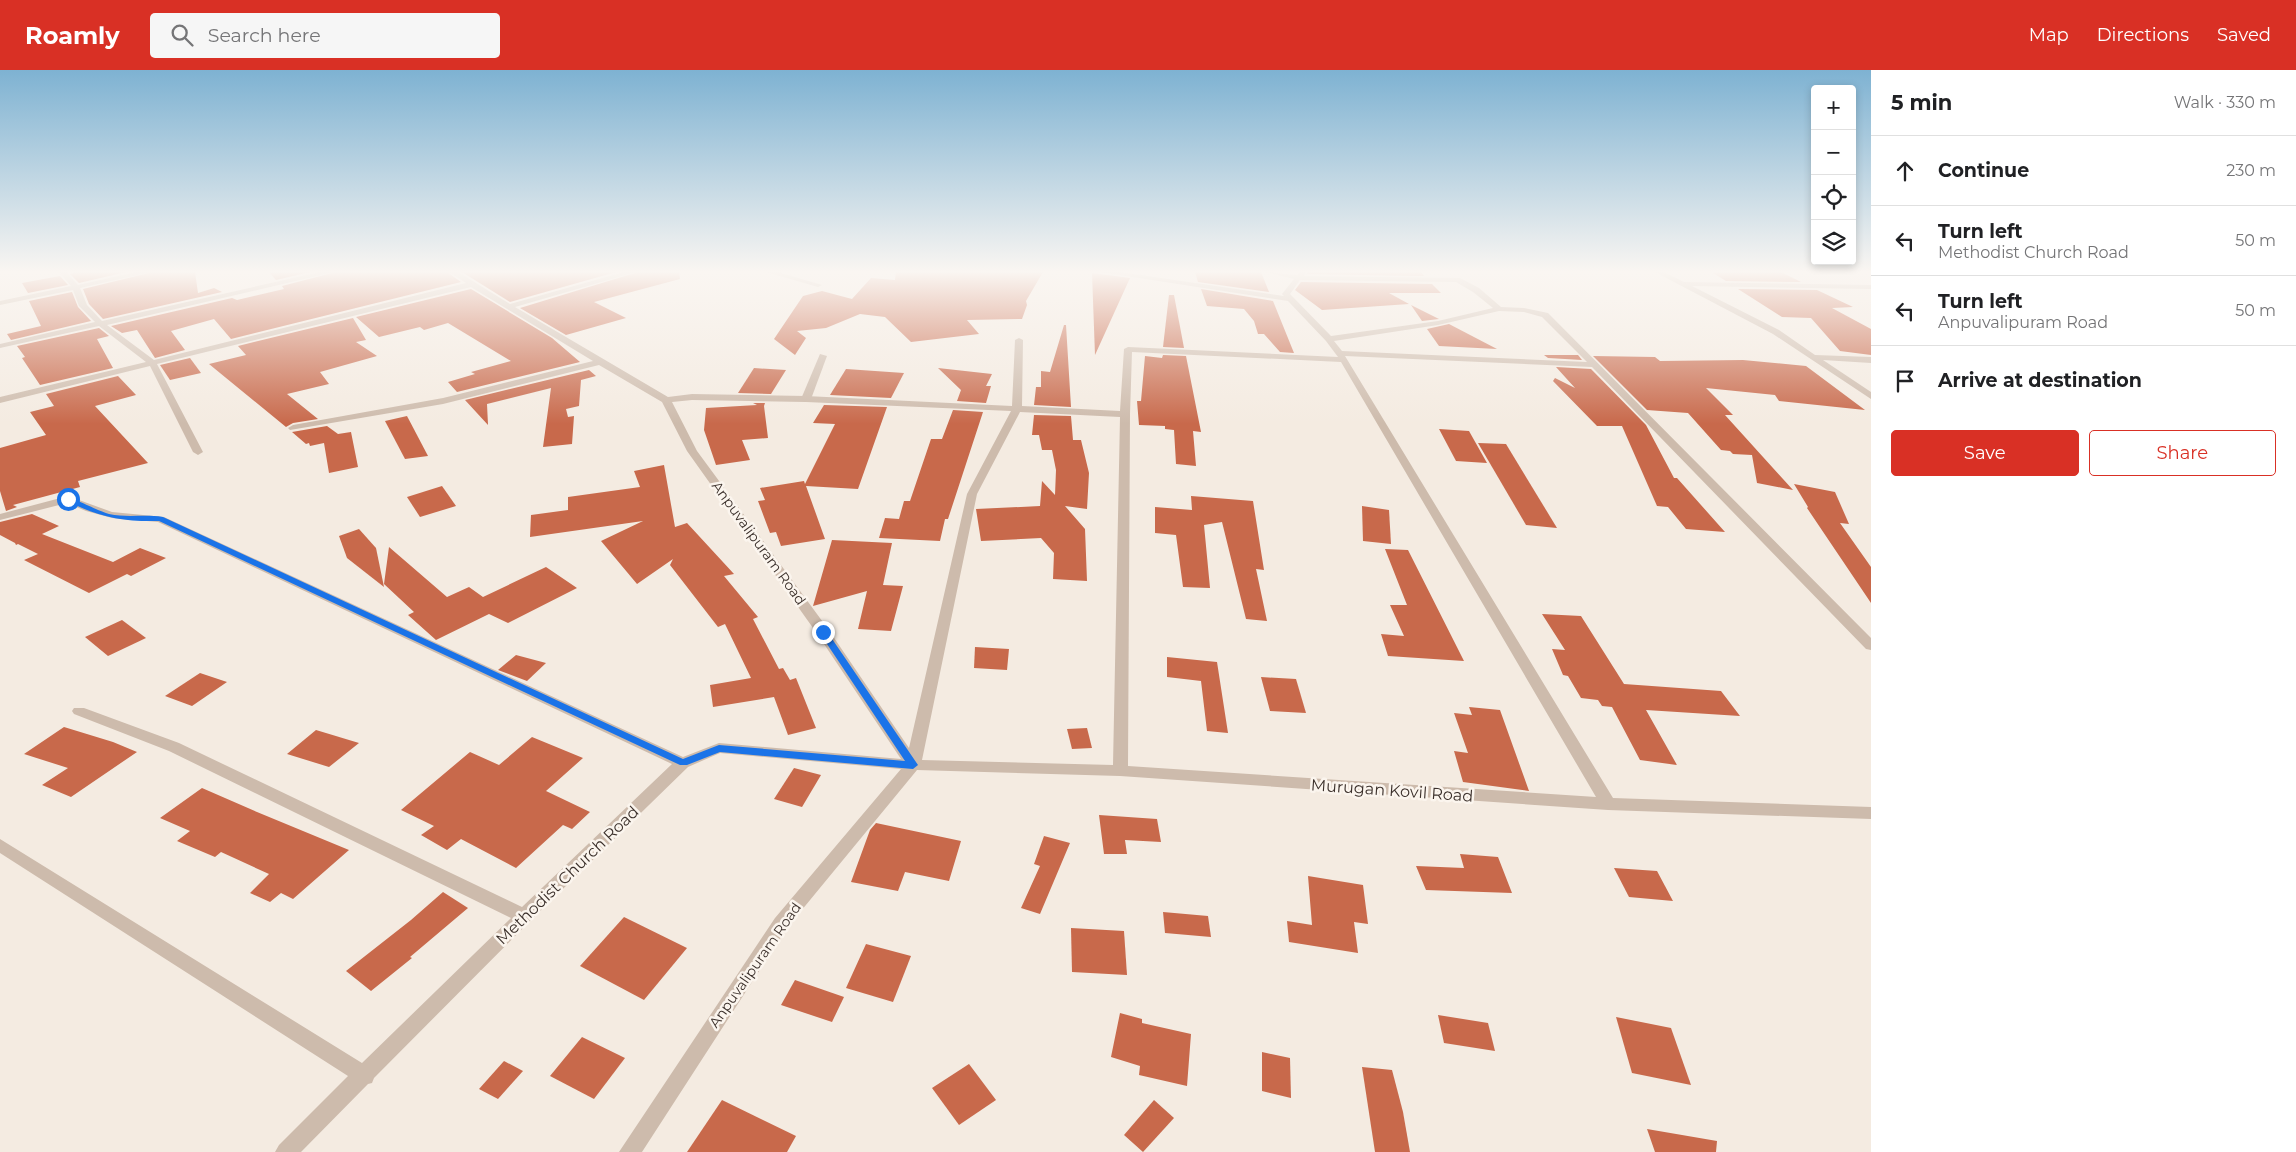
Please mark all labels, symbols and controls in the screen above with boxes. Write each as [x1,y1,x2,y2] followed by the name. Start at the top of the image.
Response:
[150,13,500,58] search box
[25,21,120,50] text: Roamly
[168,21,196,49] icon: search
[208,24,321,47] text: Search here
[2029,24,2069,46] text: Map
[2097,24,2189,46] text: Directions
[2217,24,2271,46] text: Saved
[1811,85,1856,265] map controls
[1811,85,1856,130] button: +
[1891,90,1952,115] text: 5 min
[2174,93,2276,112] text: Walk · 330 m
[1811,130,1856,175] button: −
[1891,157,1919,185] icon: ahead
[1938,159,2029,182] text: Continue
[2226,161,2276,180] text: 230 m
[1811,175,1856,220] button: locate
[1811,220,1856,265] button: layers
[1938,220,2023,243] text: Turn left
[1891,227,1919,255] icon: left
[2235,231,2276,250] text: 50 m
[1938,243,2129,262] text: Methodist Church Road
[1938,290,2023,313] text: Turn left
[1891,297,1919,325] icon: left
[2235,301,2276,320] text: 50 m
[1938,313,2108,332] text: Anpuvalipuram Road
[1891,367,1919,395] icon: arrive
[1938,369,2142,392] text: Arrive at destination
[1891,430,2079,476] button: Save
[2089,430,2276,476] button: Share
[708,478,810,608] street label: Anpuvalipuram Road
[57,488,80,511] route start
[812,621,835,644] route end
[1310,775,1474,806] street label: Murugan Kovil Road
[492,802,643,948] street label: Methodist Church Road
[705,899,805,1031] street label: Anpuvalipuram Road

